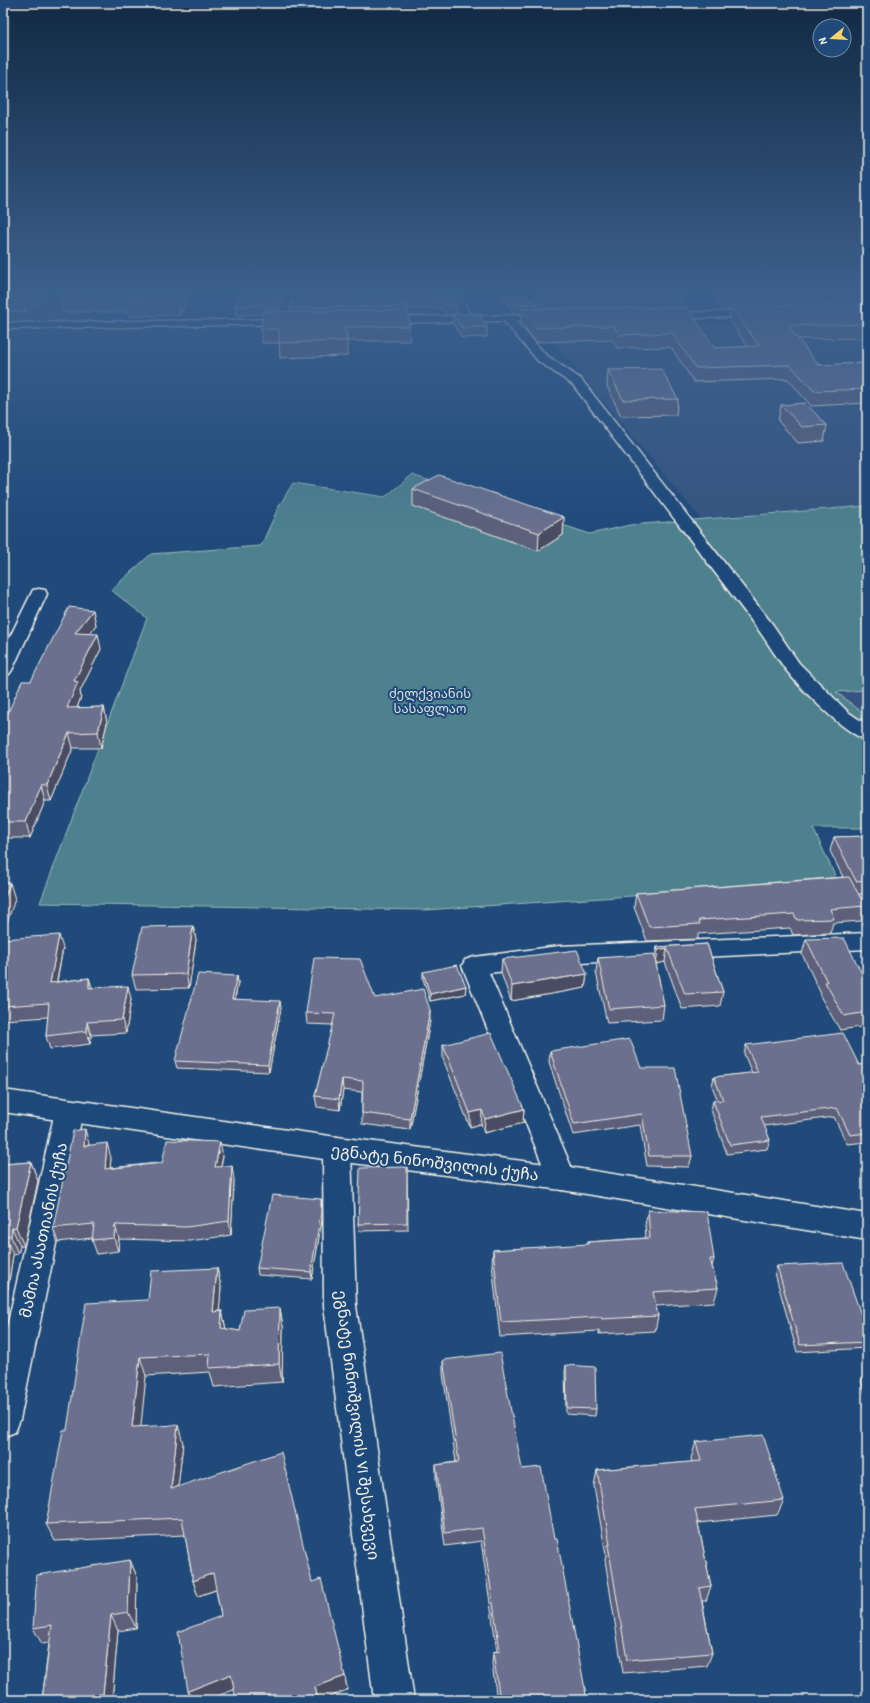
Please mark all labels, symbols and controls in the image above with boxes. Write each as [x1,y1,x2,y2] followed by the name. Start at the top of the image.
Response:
[812,18,852,58] north arrow
[815,36,830,46] text: N
[389,684,471,717] park label: ძელქვიანის სასაფლაო
[330,1138,540,1186] street label: ეგნატე ნინოშვილის ქუჩა
[14,1140,72,1320] street label: მამია ასათიანის ქუჩა
[331,1289,385,1561] street label: ეგნატე ნინოშვილის VI შესახვევი

